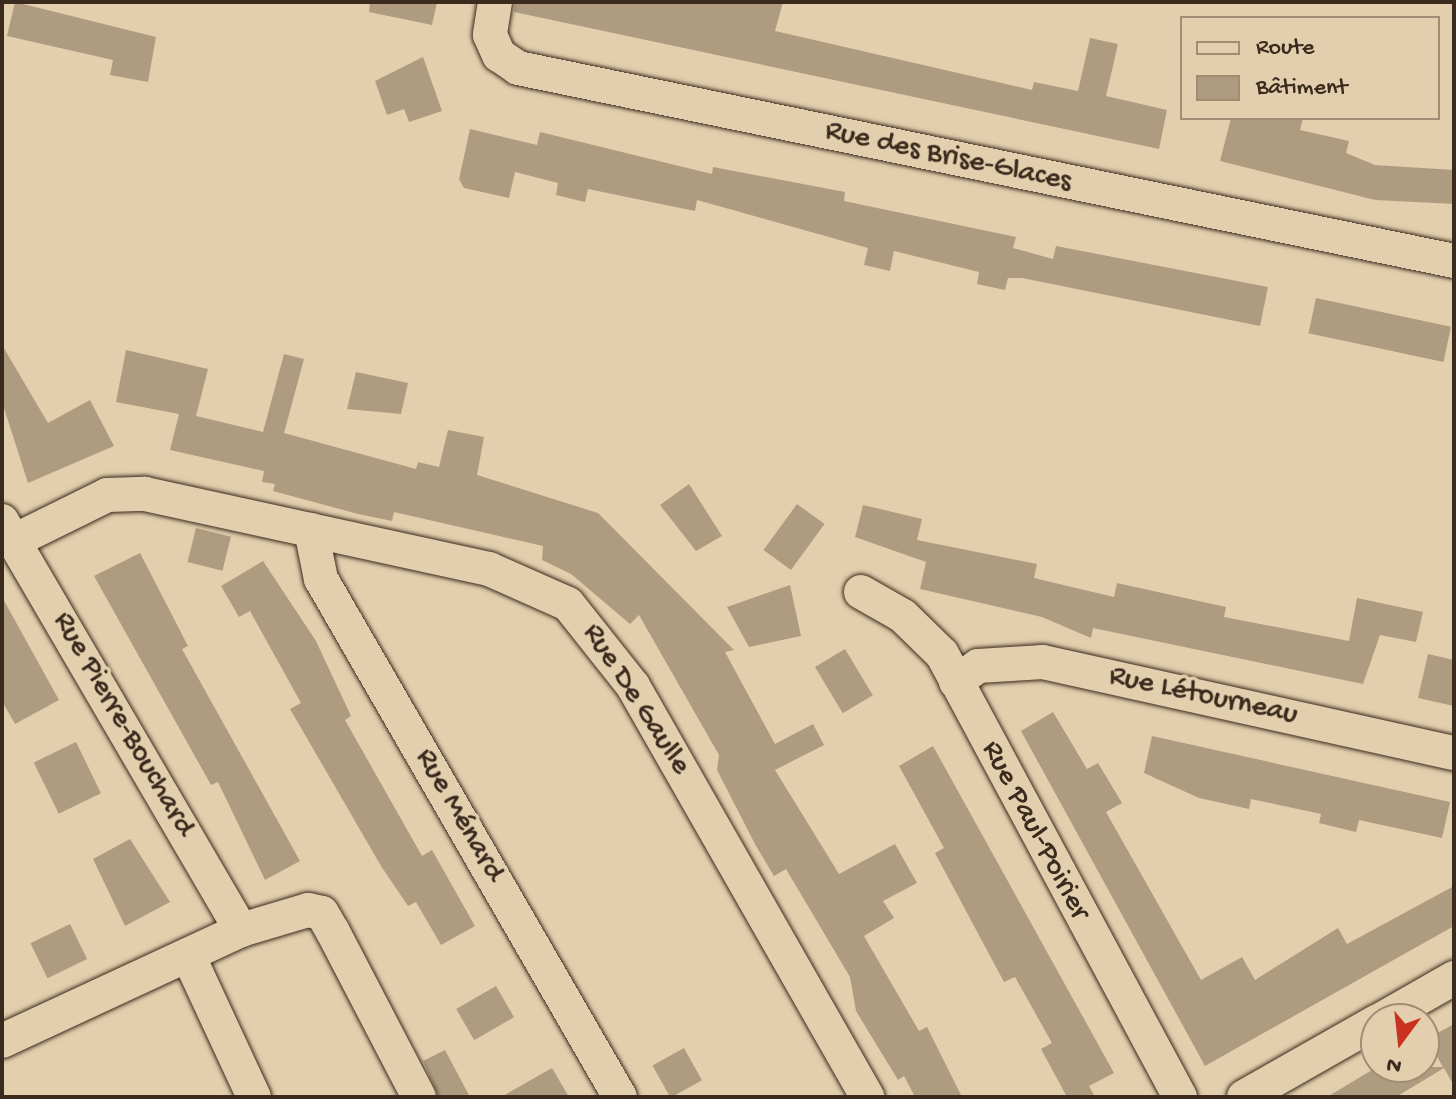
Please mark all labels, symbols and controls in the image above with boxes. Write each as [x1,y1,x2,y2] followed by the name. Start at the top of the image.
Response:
[1180,16,1440,120] legend
[1256,34,1314,63] text: Route
[1256,74,1347,103] text: Bâtiment
[822,114,1074,202] street label: Rue des Brise-Glaces
[43,606,201,844] street label: Rue Pierre-Bouchard
[573,618,697,782] street label: Rue De Gaulle
[1105,659,1301,735] street label: Rue Létourneau
[972,735,1096,927] street label: Rue Paul-Poirier
[405,743,511,889] street label: Rue Ménard
[1360,1003,1440,1083] north arrow
[1384,1050,1405,1079] text: N

